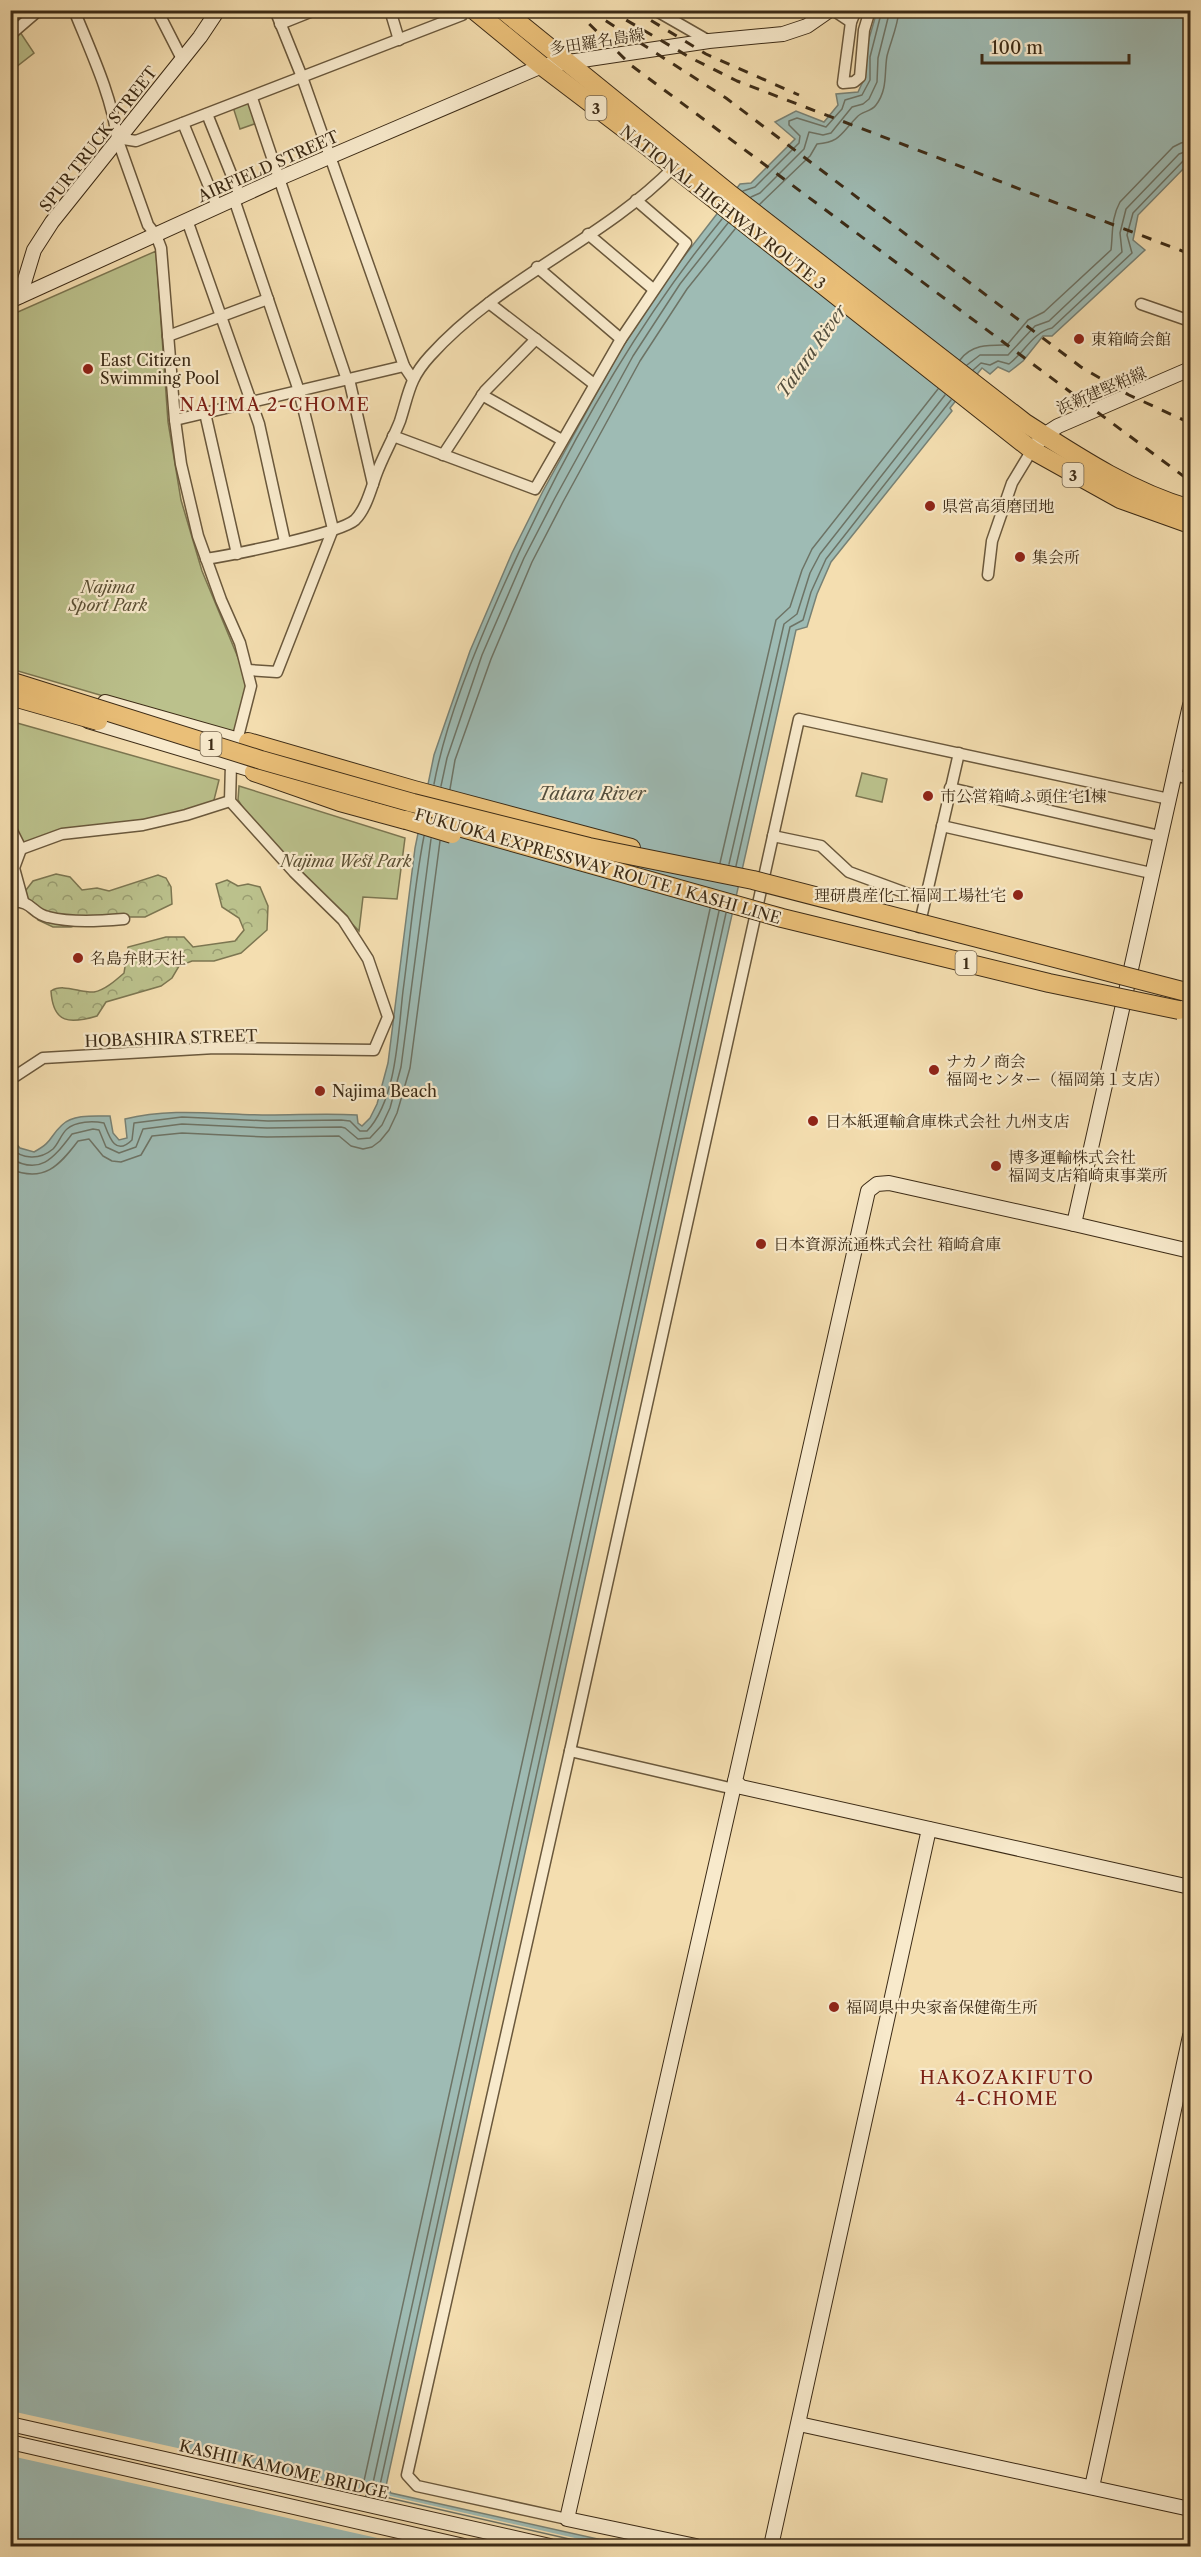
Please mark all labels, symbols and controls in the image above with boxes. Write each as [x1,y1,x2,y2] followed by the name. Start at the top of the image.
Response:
[548,24,646,58] street label: 多田羅名島線
[982,27,1129,65] scale bar
[991,37,1043,59] text: 100 m
[35,62,161,216] street label: SPUR TRUCK STREET
[586,96,606,120] road number: 3
[616,121,830,293] street label: NATIONAL HIGHWAY ROUTE 3
[194,126,342,206] street label: AIRFIELD STREET
[772,299,853,401] water label: Tatara River
[1091,329,1171,349] place label: 東箱崎会館
[1072,332,1086,346] marker: 東箱崎会館
[100,350,220,388] place label: East Citizen Swimming Pool
[81,362,95,376] marker: East Citizen Swimming Pool
[1053,362,1149,418] street label: 浜新建堅粕線
[180,394,370,416] district label: NAJIMA 2-CHOME
[1062,463,1084,487] road number: 3
[942,496,1054,516] place label: 県営高須磨団地
[923,499,937,513] marker: 県営高須磨団地
[1032,547,1080,567] place label: 集会所
[1013,550,1027,564] marker: 集会所
[68,577,148,615] park label: Najima Sport Park
[200,732,222,756] road number: 1
[538,783,647,805] water label: Tatara River
[940,786,1107,806] place label: 市公営箱崎ふ頭住宅1棟
[921,789,935,803] marker: 市公営箱崎ふ頭住宅1棟
[413,804,783,928] street label: FUKUOKA EXPRESSWAY ROUTE 1 KASHI LINE
[278,851,412,871] park label: Najima West Park
[814,885,1006,905] place label: 理研農産化工福岡工場社宅
[1011,888,1025,902] marker: 理研農産化工福岡工場社宅
[90,948,186,968] place label: 名島弁財天社
[71,951,85,965] marker: 名島弁財天社
[956,951,976,975] road number: 1
[84,1025,258,1051] street label: HOBASHIRA STREET
[946,1051,1169,1089] place label: ナカノ商会 福岡センター（福岡第１支店）
[927,1063,941,1077] marker: ナカノ商会 福岡センター（福岡第１支店）
[332,1081,437,1101] place label: Najima Beach
[313,1084,327,1098] marker: Najima Beach
[825,1111,1069,1131] place label: 日本紙運輸倉庫株式会社 九州支店
[806,1114,820,1128] marker: 日本紙運輸倉庫株式会社 九州支店
[1008,1147,1168,1185] place label: 博多運輸株式会社 福岡支店箱崎東事業所
[989,1159,1003,1173] marker: 博多運輸株式会社 福岡支店箱崎東事業所
[773,1234,1001,1254] place label: 日本資源流通株式会社 箱崎倉庫
[754,1237,768,1251] marker: 日本資源流通株式会社 箱崎倉庫
[846,1997,1038,2017] place label: 福岡県中央家畜保健衛生所
[827,2000,841,2014] marker: 福岡県中央家畜保健衛生所
[920,2067,1094,2110] district label: HAKOZAKIFUTO 4-CHOME
[177,2435,391,2503] street label: KASHII KAMOME BRIDGE

